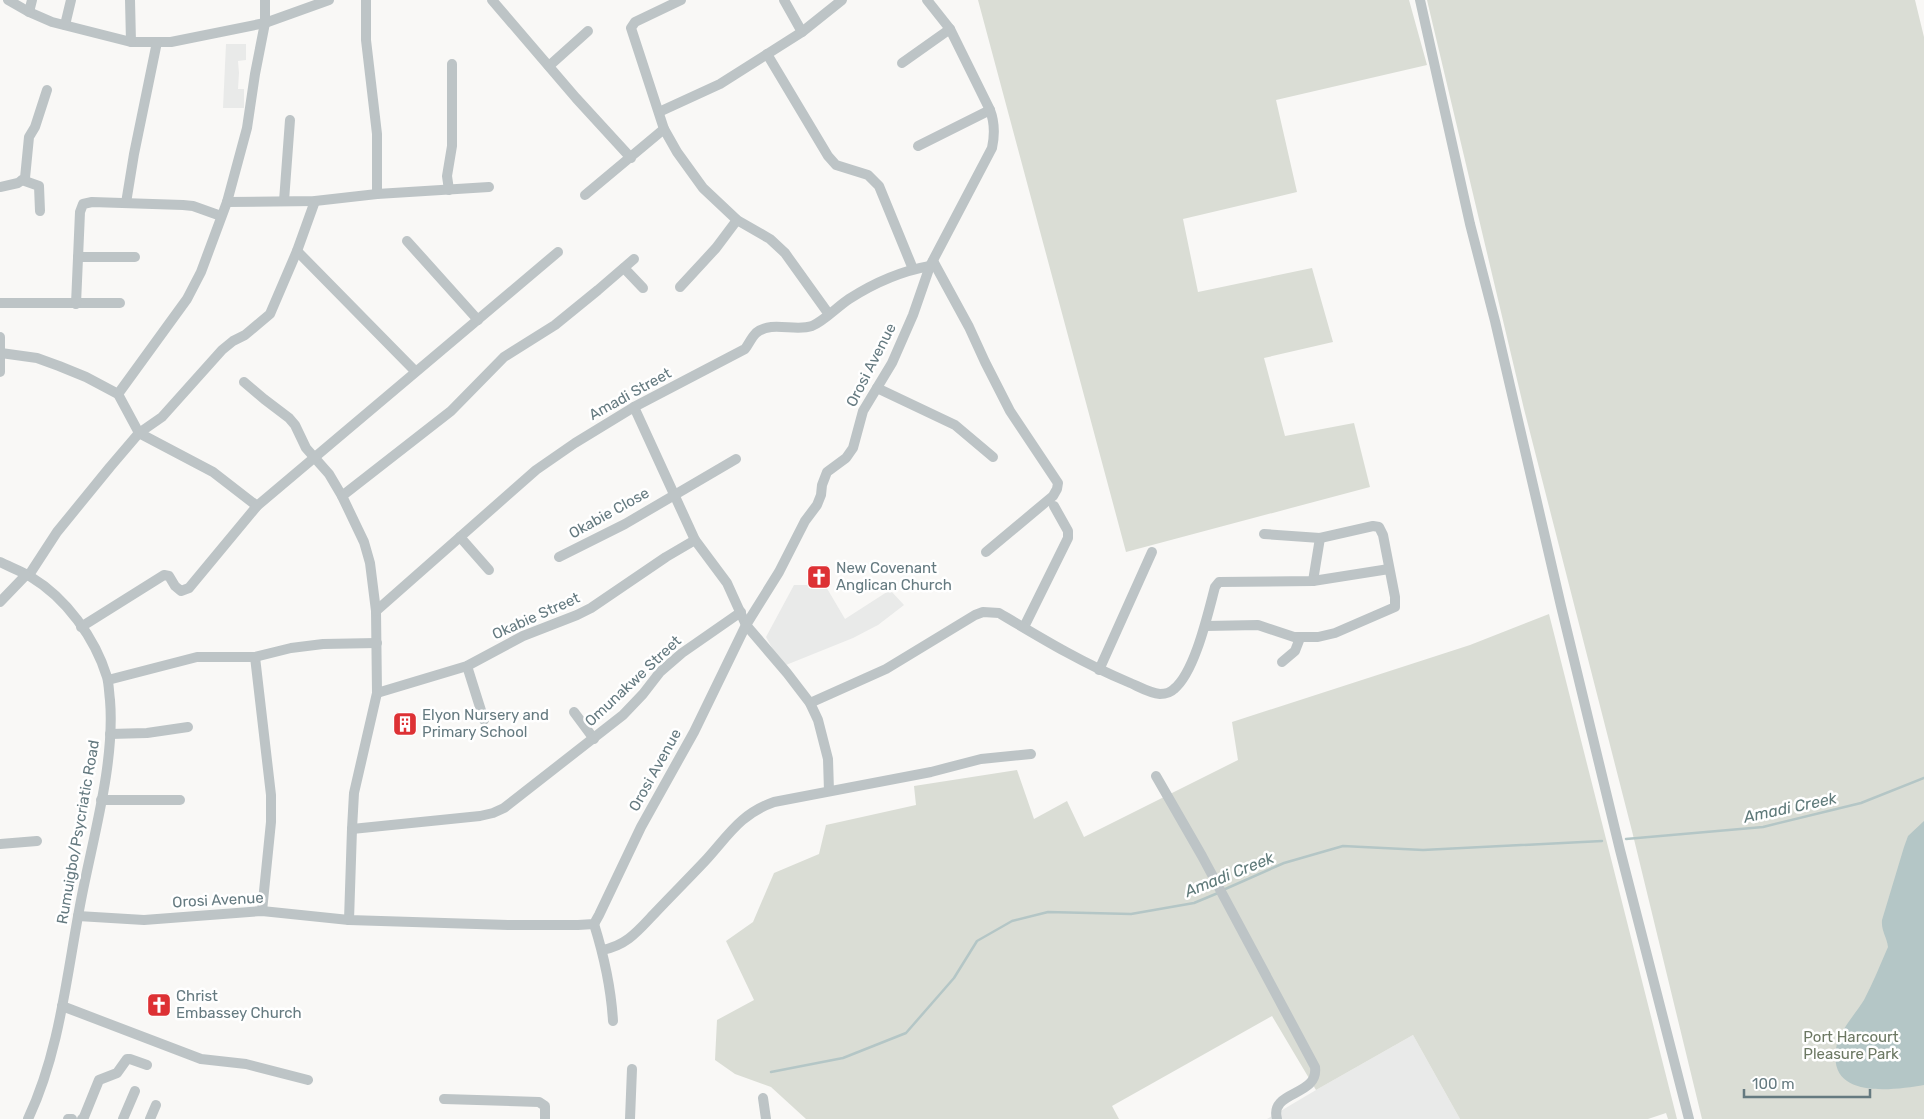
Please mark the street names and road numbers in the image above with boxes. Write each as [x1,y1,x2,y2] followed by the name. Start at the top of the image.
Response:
[842,320,900,410] street label: Orosi Avenue
[586,364,674,424] street label: Amadi Street
[566,484,652,542] street label: Okabie Close
[489,589,583,643] street label: Okabie Street
[581,632,685,730] street label: Omunakwe Street
[625,726,685,814] street label: Orosi Avenue
[53,739,103,925] street label: Rumuigbo/Psycriatic Road
[172,889,264,911] street label: Orosi Avenue

